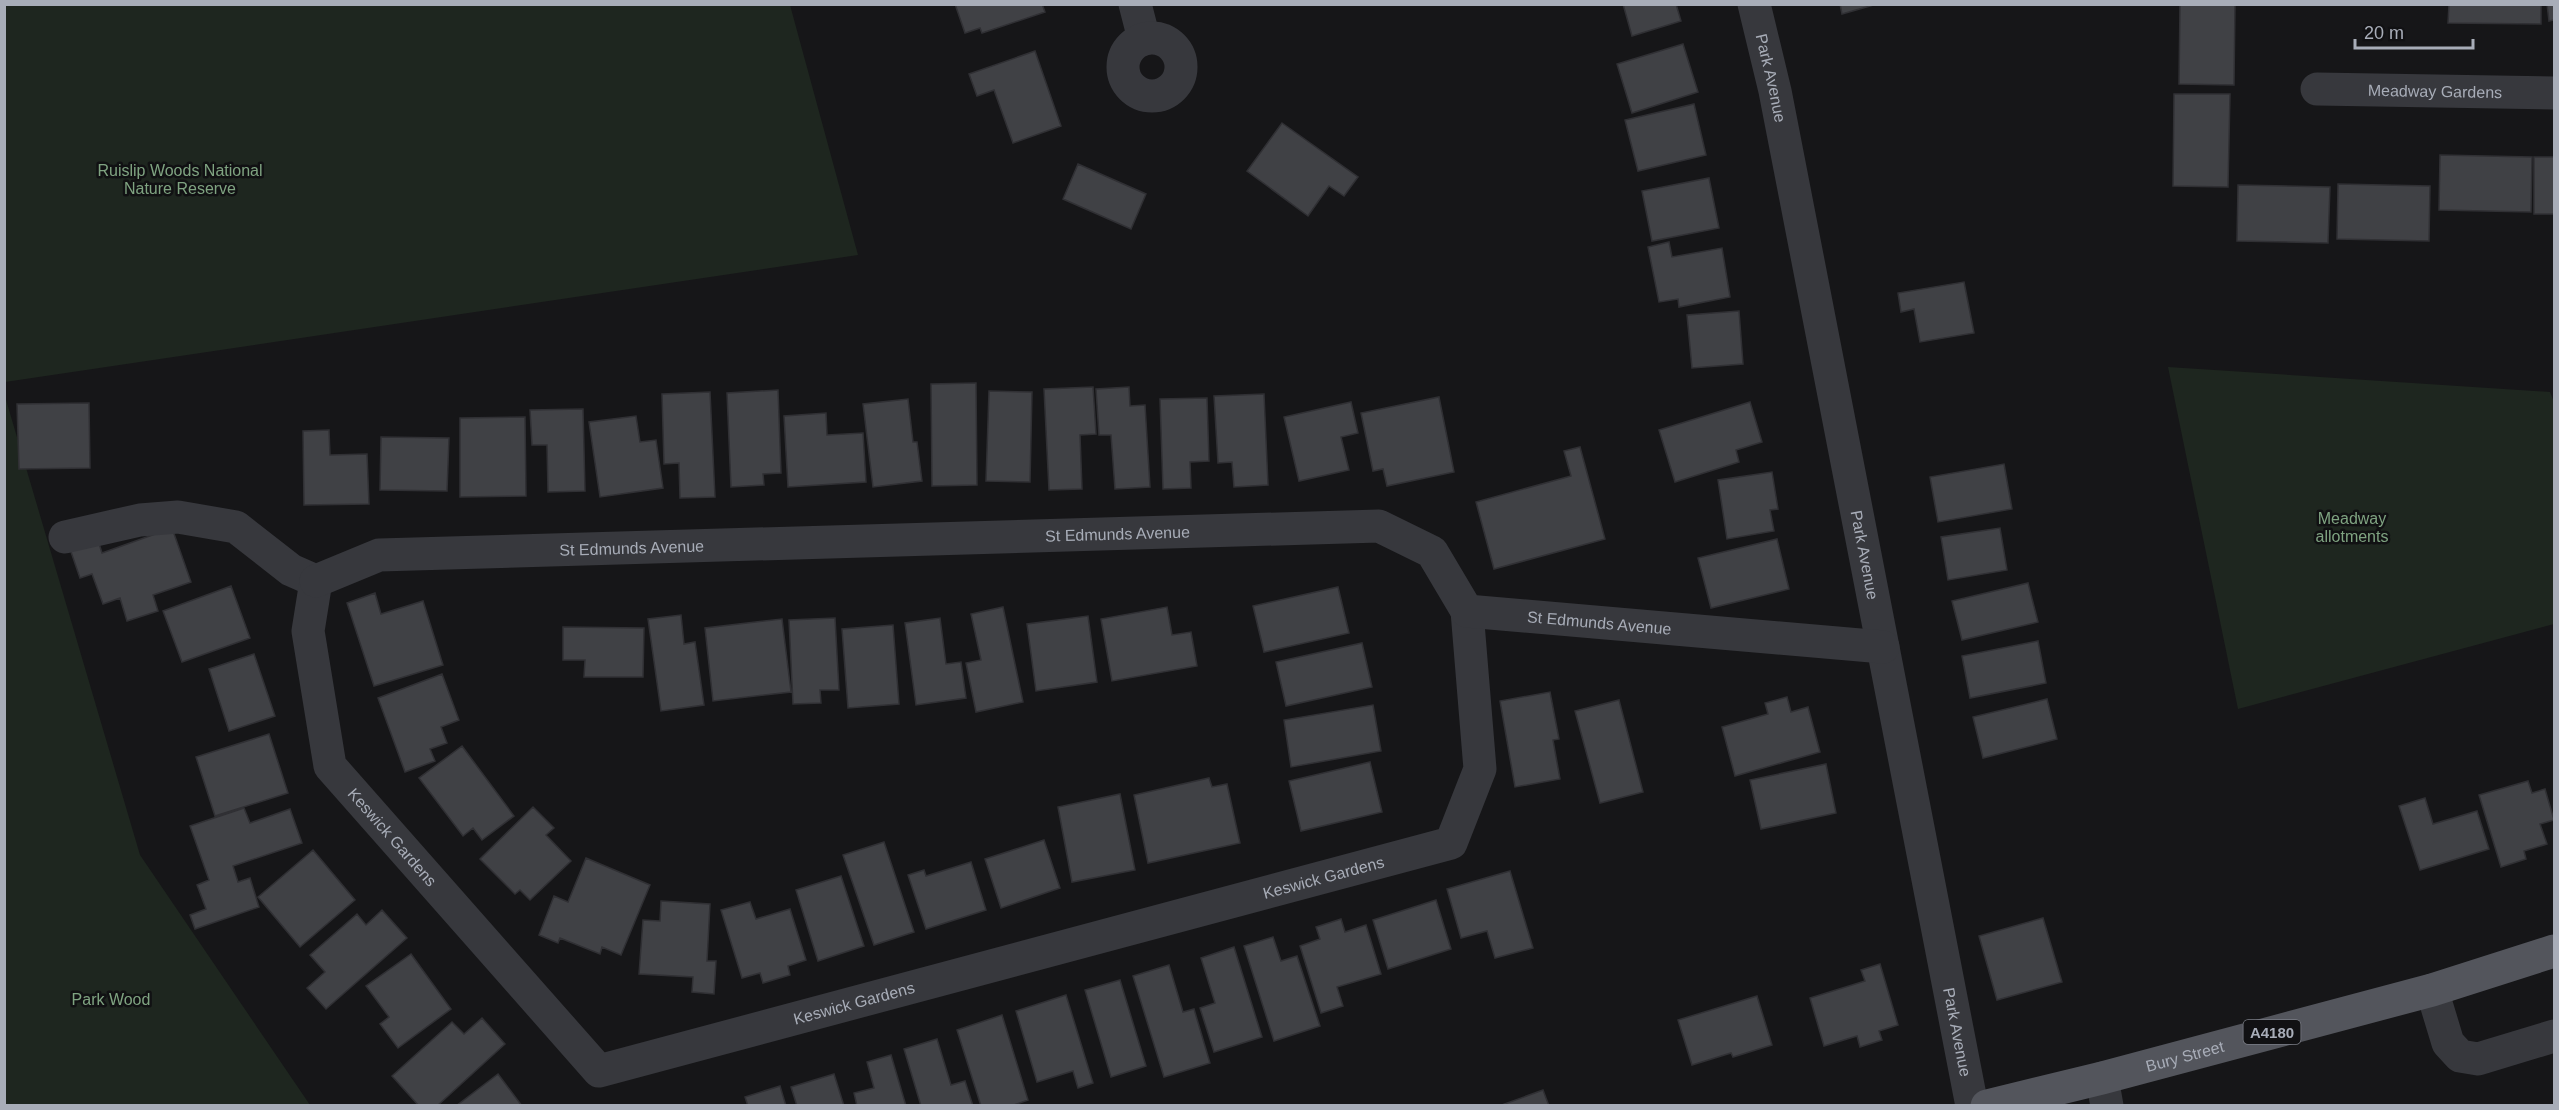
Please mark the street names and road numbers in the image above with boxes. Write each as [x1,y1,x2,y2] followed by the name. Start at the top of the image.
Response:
[1753,32,1789,124] street label: Park Avenue
[2368,81,2502,101] street label: Meadway Gardens
[1848,509,1882,601] street label: Park Avenue
[1045,523,1190,544] street label: St Edmunds Avenue
[559,537,704,558] street label: St Edmunds Avenue
[1526,608,1672,637] street label: St Edmunds Avenue
[345,785,440,889] street label: Keswick Gardens
[1261,853,1386,901] street label: Keswick Gardens
[792,978,916,1027] street label: Keswick Gardens
[1941,986,1975,1078] street label: Park Avenue
[2244,1020,2300,1044] road number: A4180
[2144,1037,2226,1074] street label: Bury Street

